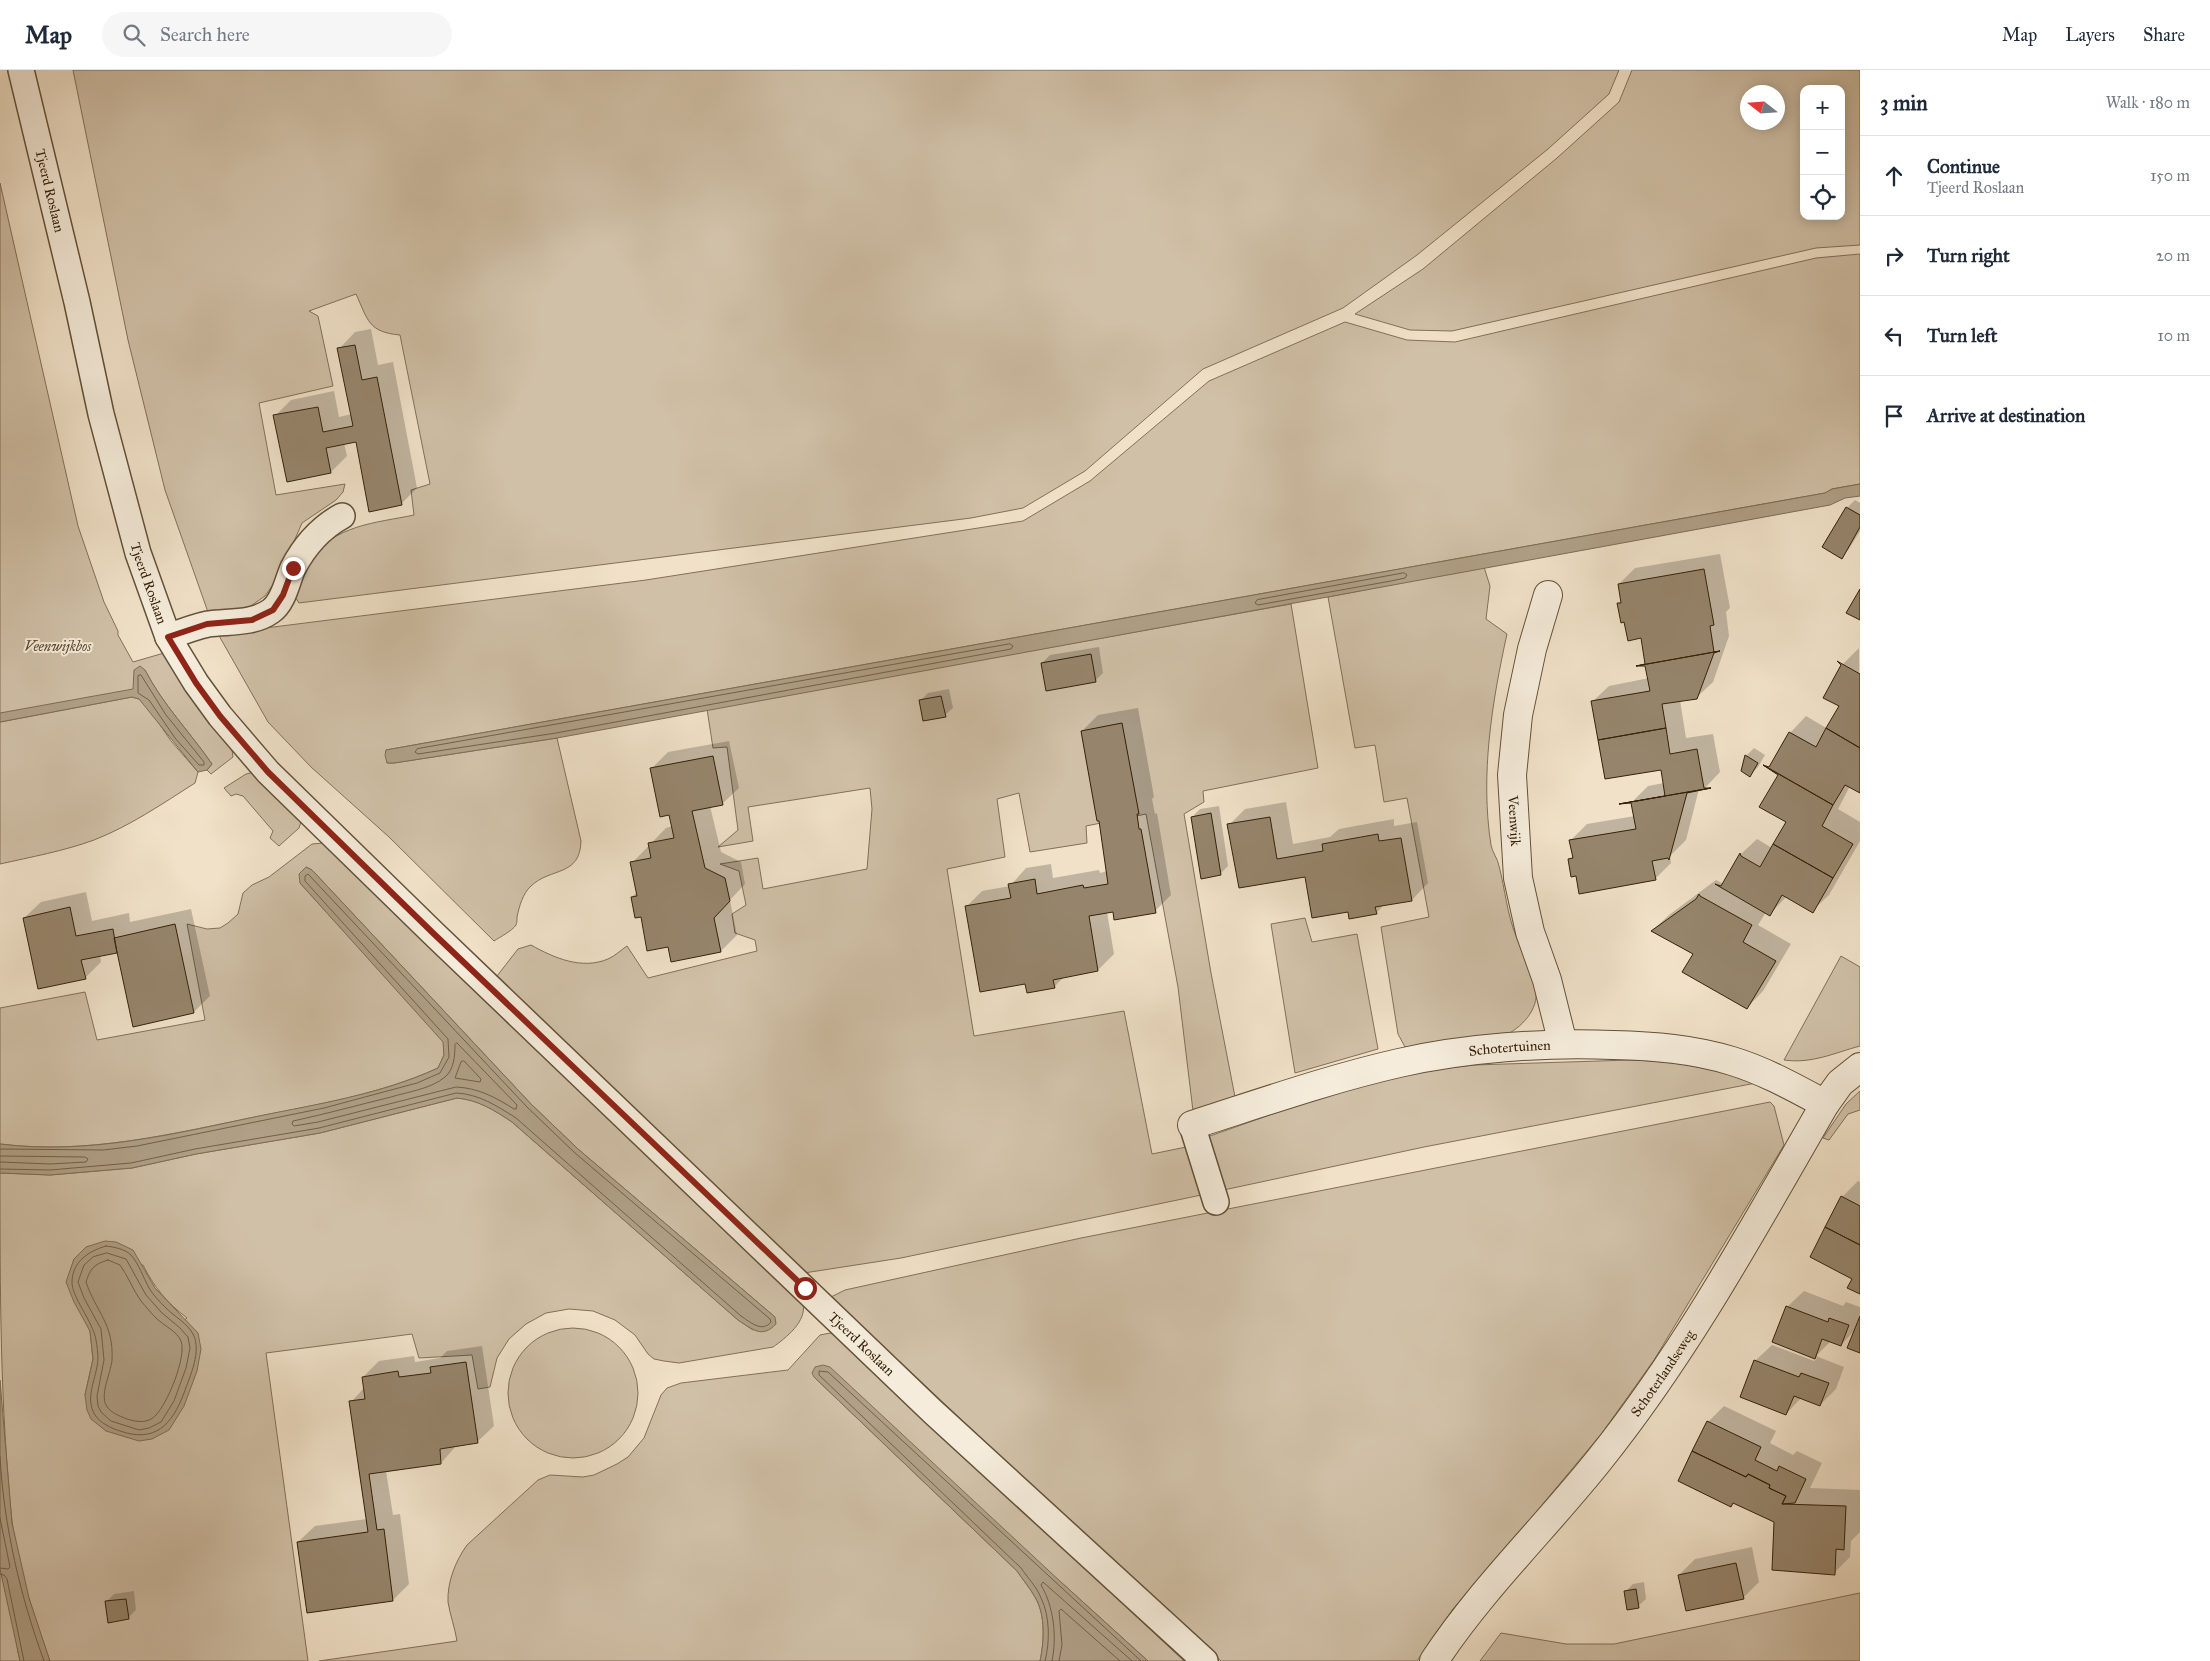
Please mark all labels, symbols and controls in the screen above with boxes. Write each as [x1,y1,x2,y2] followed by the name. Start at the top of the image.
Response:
[102,12,452,57] search box
[25,20,72,50] text: Map
[120,21,148,49] icon: search
[160,23,250,46] text: Search here
[2002,24,2037,46] text: Map
[2065,24,2115,46] text: Layers
[2143,24,2185,46] text: Share
[1740,85,1785,130] north arrow
[1800,85,1845,220] map controls
[1800,85,1845,130] button: +
[1880,90,1928,116] text: 3 min
[2106,93,2190,112] text: Walk · 180 m
[1800,130,1845,175] button: −
[32,147,68,234] street label: Tjeerd Roslaan
[1927,155,2000,178] text: Continue
[1880,162,1908,190] icon: ahead
[2150,166,2190,185] text: 150 m
[1800,175,1845,220] button: locate
[1927,178,2024,197] text: Tjeerd Roslaan
[1880,242,1908,270] icon: right
[1927,244,2010,267] text: Turn right
[2156,246,2190,265] text: 20 m
[1880,322,1908,350] icon: left
[1927,324,1997,347] text: Turn left
[2158,326,2190,345] text: 10 m
[1880,402,1908,430] icon: arrive
[1927,404,2085,427] text: Arrive at destination
[127,541,171,626] street label: Tjeerd Roslaan
[282,557,305,580] route end
[25,638,92,655] park label: Veenwijkbos
[1505,794,1525,847] street label: Veenwijk
[1468,1036,1551,1059] street label: Schotertuinen
[794,1277,817,1300] route start
[825,1308,899,1380] street label: Tjeerd Roslaan
[1627,1326,1698,1420] street label: Schoterlandseweg

